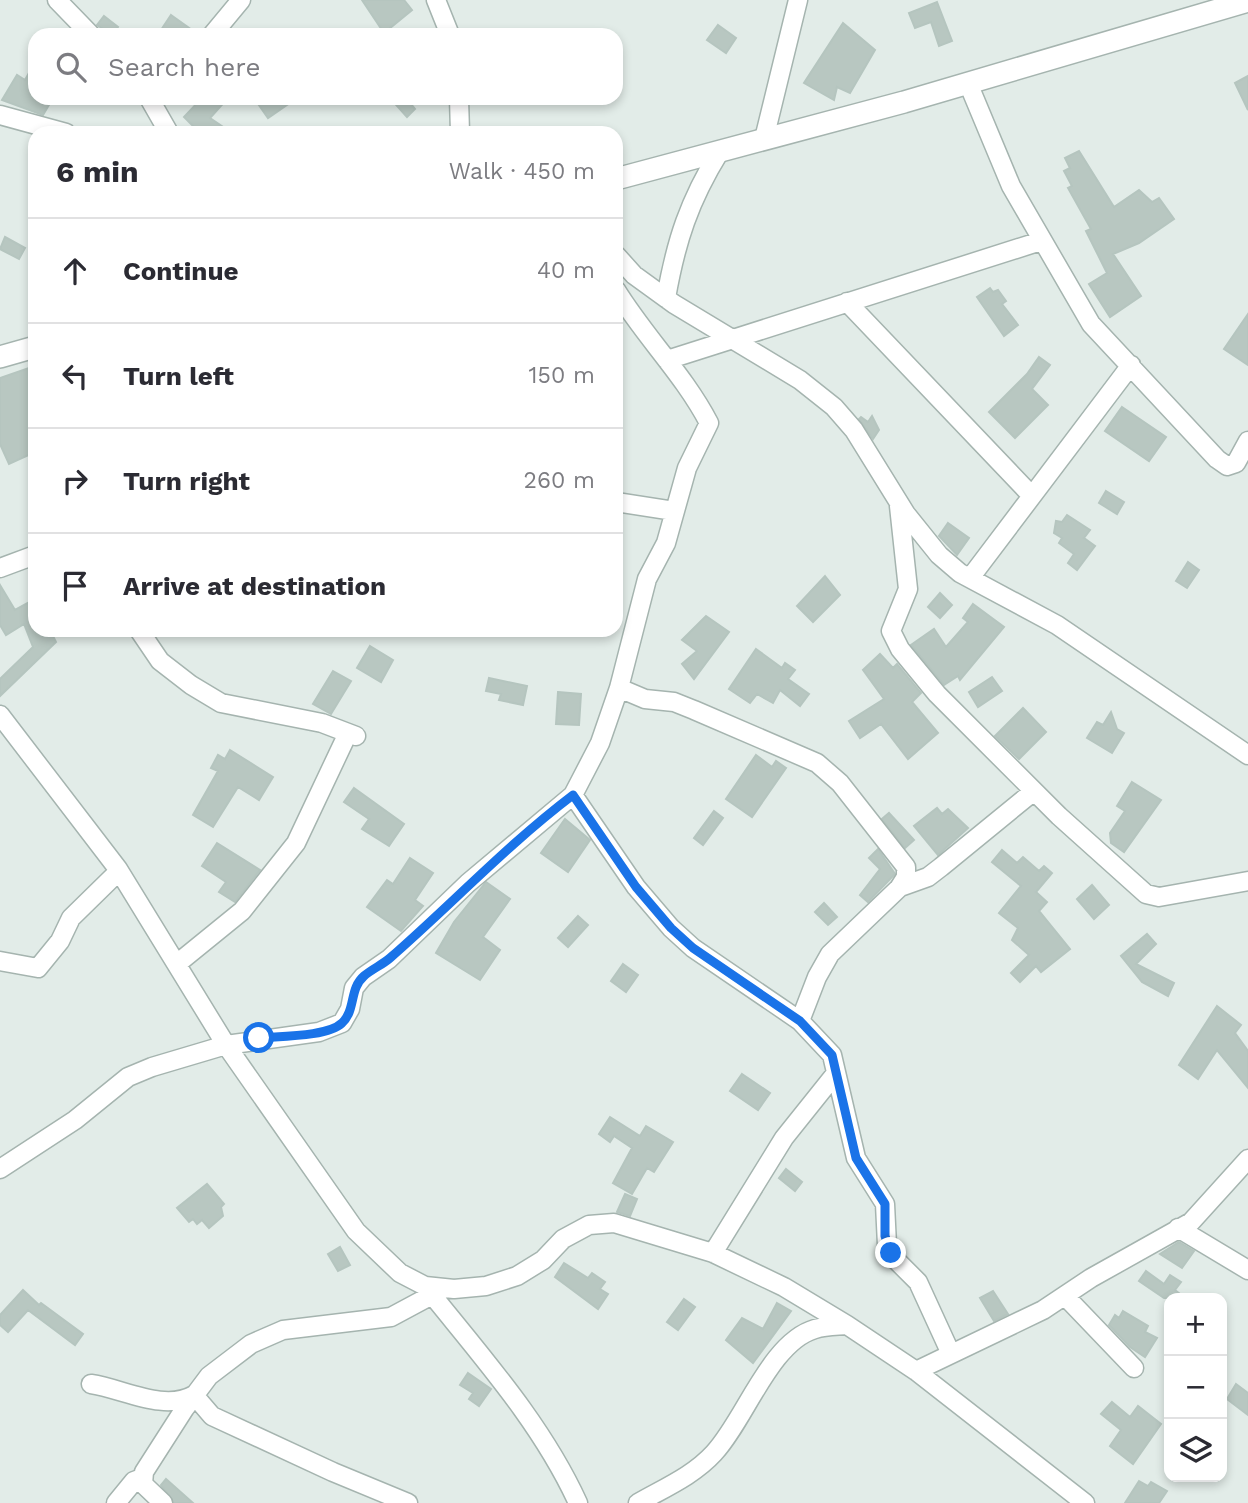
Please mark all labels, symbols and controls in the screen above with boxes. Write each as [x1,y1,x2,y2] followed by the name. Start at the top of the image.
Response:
[28,28,623,105] search box
[52,48,90,86] icon: search
[108,52,260,82] text: Search here
[56,154,139,189] text: 6 min
[449,158,595,185] text: Walk · 450 m
[56,252,94,290] icon: ahead
[123,256,239,286] text: Continue
[537,257,595,284] text: 40 m
[56,357,94,395] icon: left
[123,361,234,391] text: Turn left
[529,362,595,389] text: 150 m
[56,462,94,500] icon: right
[123,466,250,496] text: Turn right
[524,467,595,494] text: 260 m
[56,567,94,605] icon: arrive
[123,571,386,601] text: Arrive at destination
[243,1022,274,1053] route start
[875,1237,906,1268] route end
[1164,1293,1227,1482] map controls
[1164,1293,1227,1356] button: +
[1164,1356,1227,1419] button: −
[1164,1419,1227,1482] button: layers

